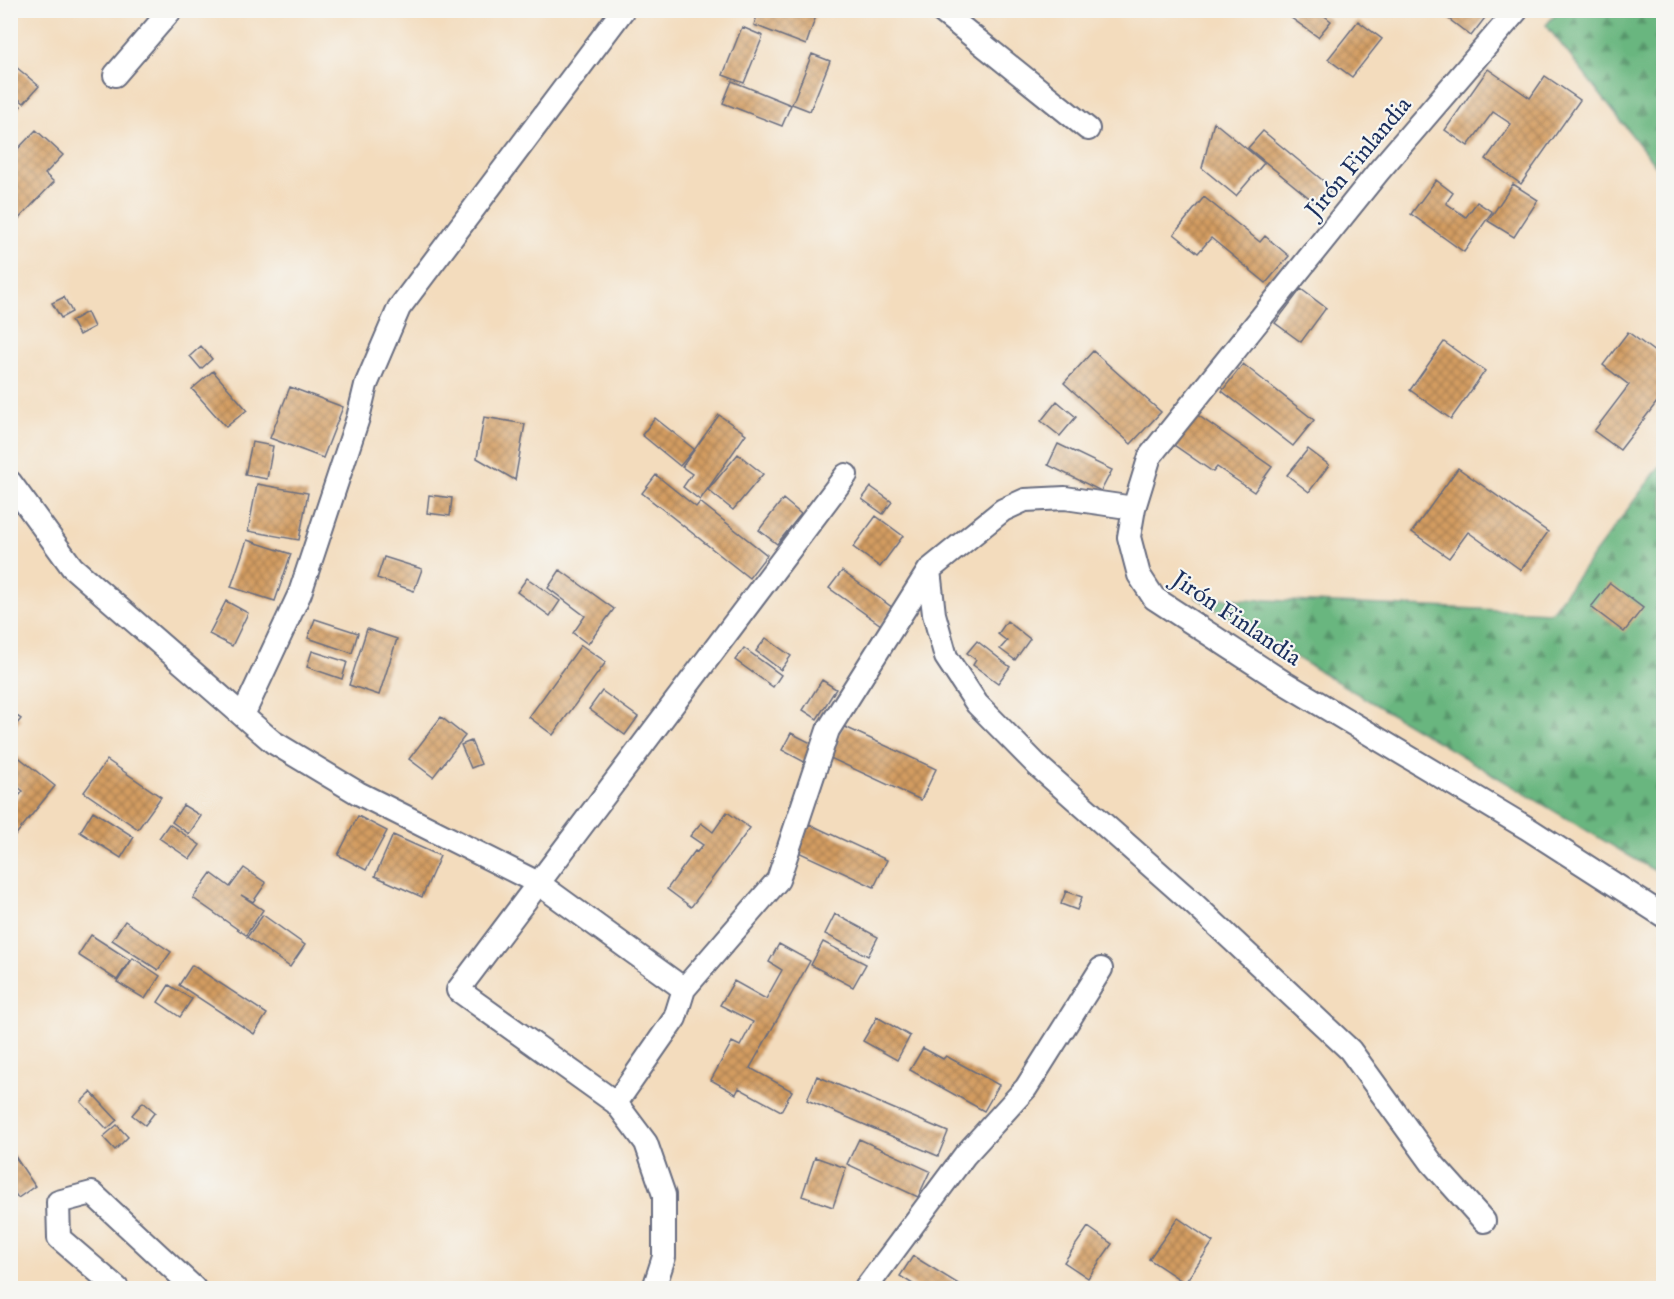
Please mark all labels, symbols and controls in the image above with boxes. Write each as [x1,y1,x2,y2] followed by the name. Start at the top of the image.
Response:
[1297,90,1419,227] street label: Jirón Finlandia
[1163,563,1307,674] street label: Jirón Finlandia

